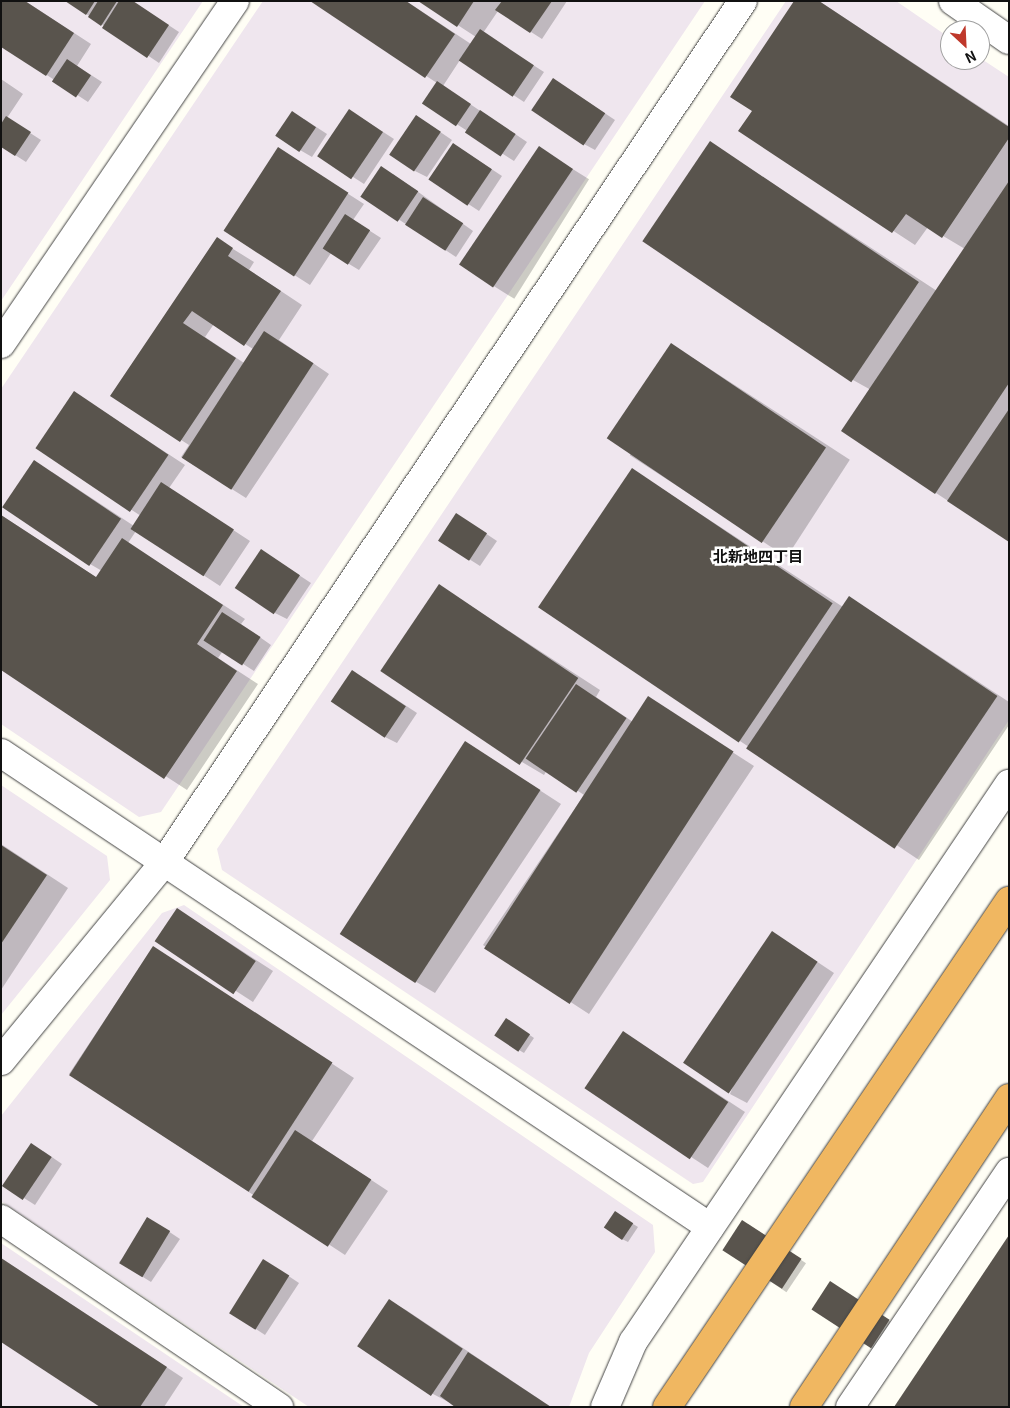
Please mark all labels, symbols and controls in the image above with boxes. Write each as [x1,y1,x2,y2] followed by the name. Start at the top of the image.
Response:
[940,20,990,70] north arrow
[962,46,980,69] text: N
[713,547,803,565] district label: 北新地四丁目

